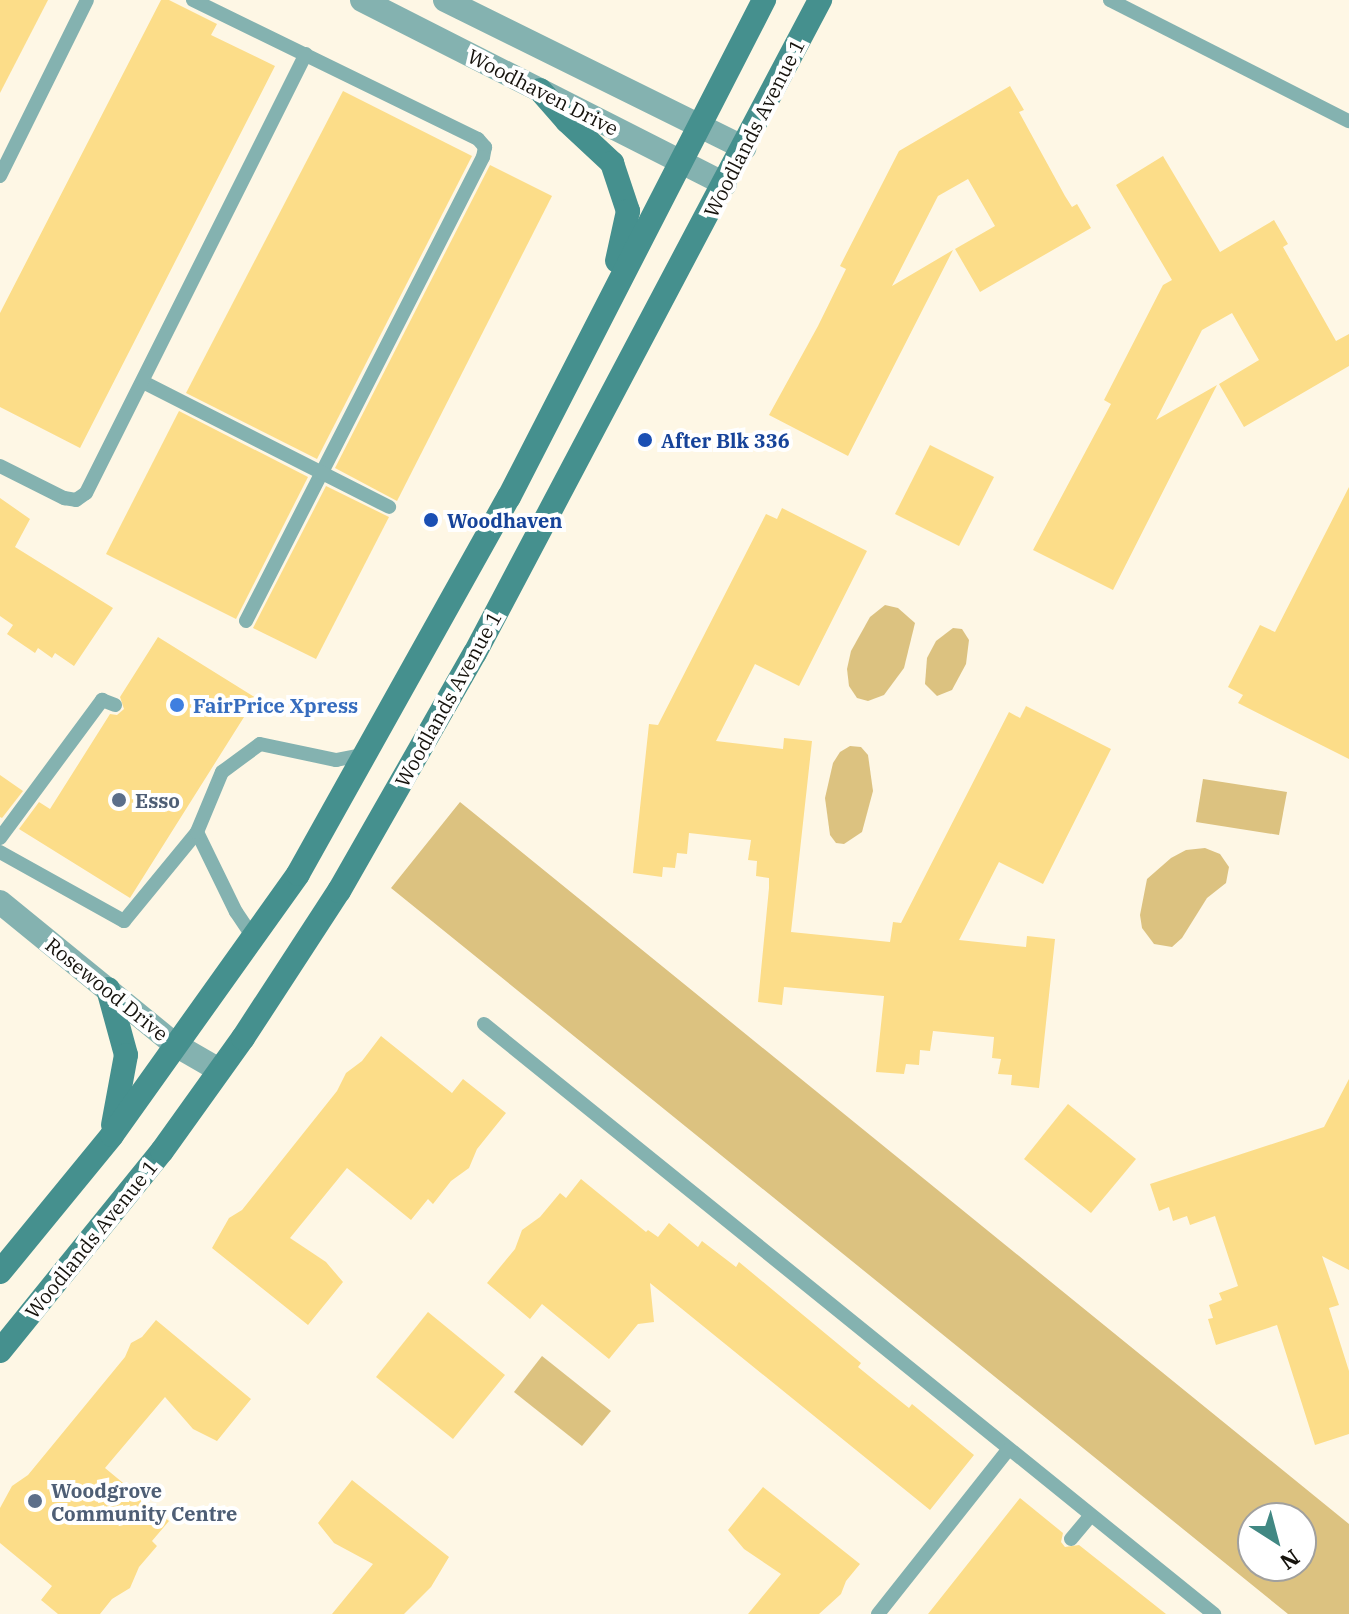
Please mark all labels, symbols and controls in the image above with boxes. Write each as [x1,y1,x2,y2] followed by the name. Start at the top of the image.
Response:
[699,35,809,221] street label: Woodlands Avenue 1
[464,44,622,140] street label: Woodhaven Drive
[661,428,790,452] place label: After Blk 336
[636,431,654,449] marker: After Blk 336
[447,508,563,532] place label: Woodhaven
[422,511,440,529] marker: Woodhaven
[390,607,506,791] street label: Woodlands Avenue 1
[193,693,358,717] place label: FairPrice Xpress
[168,696,186,714] marker: FairPrice Xpress
[135,788,180,812] place label: Esso
[110,791,128,809] marker: Esso
[41,932,173,1046] street label: Rosewood Drive
[20,1155,162,1323] street label: Woodlands Avenue 1
[51,1478,237,1525] place label: Woodgrove Community Centre
[26,1492,44,1510] marker: Woodgrove Community Centre
[1237,1502,1317,1582] north arrow
[1275,1543,1306,1577] text: N

